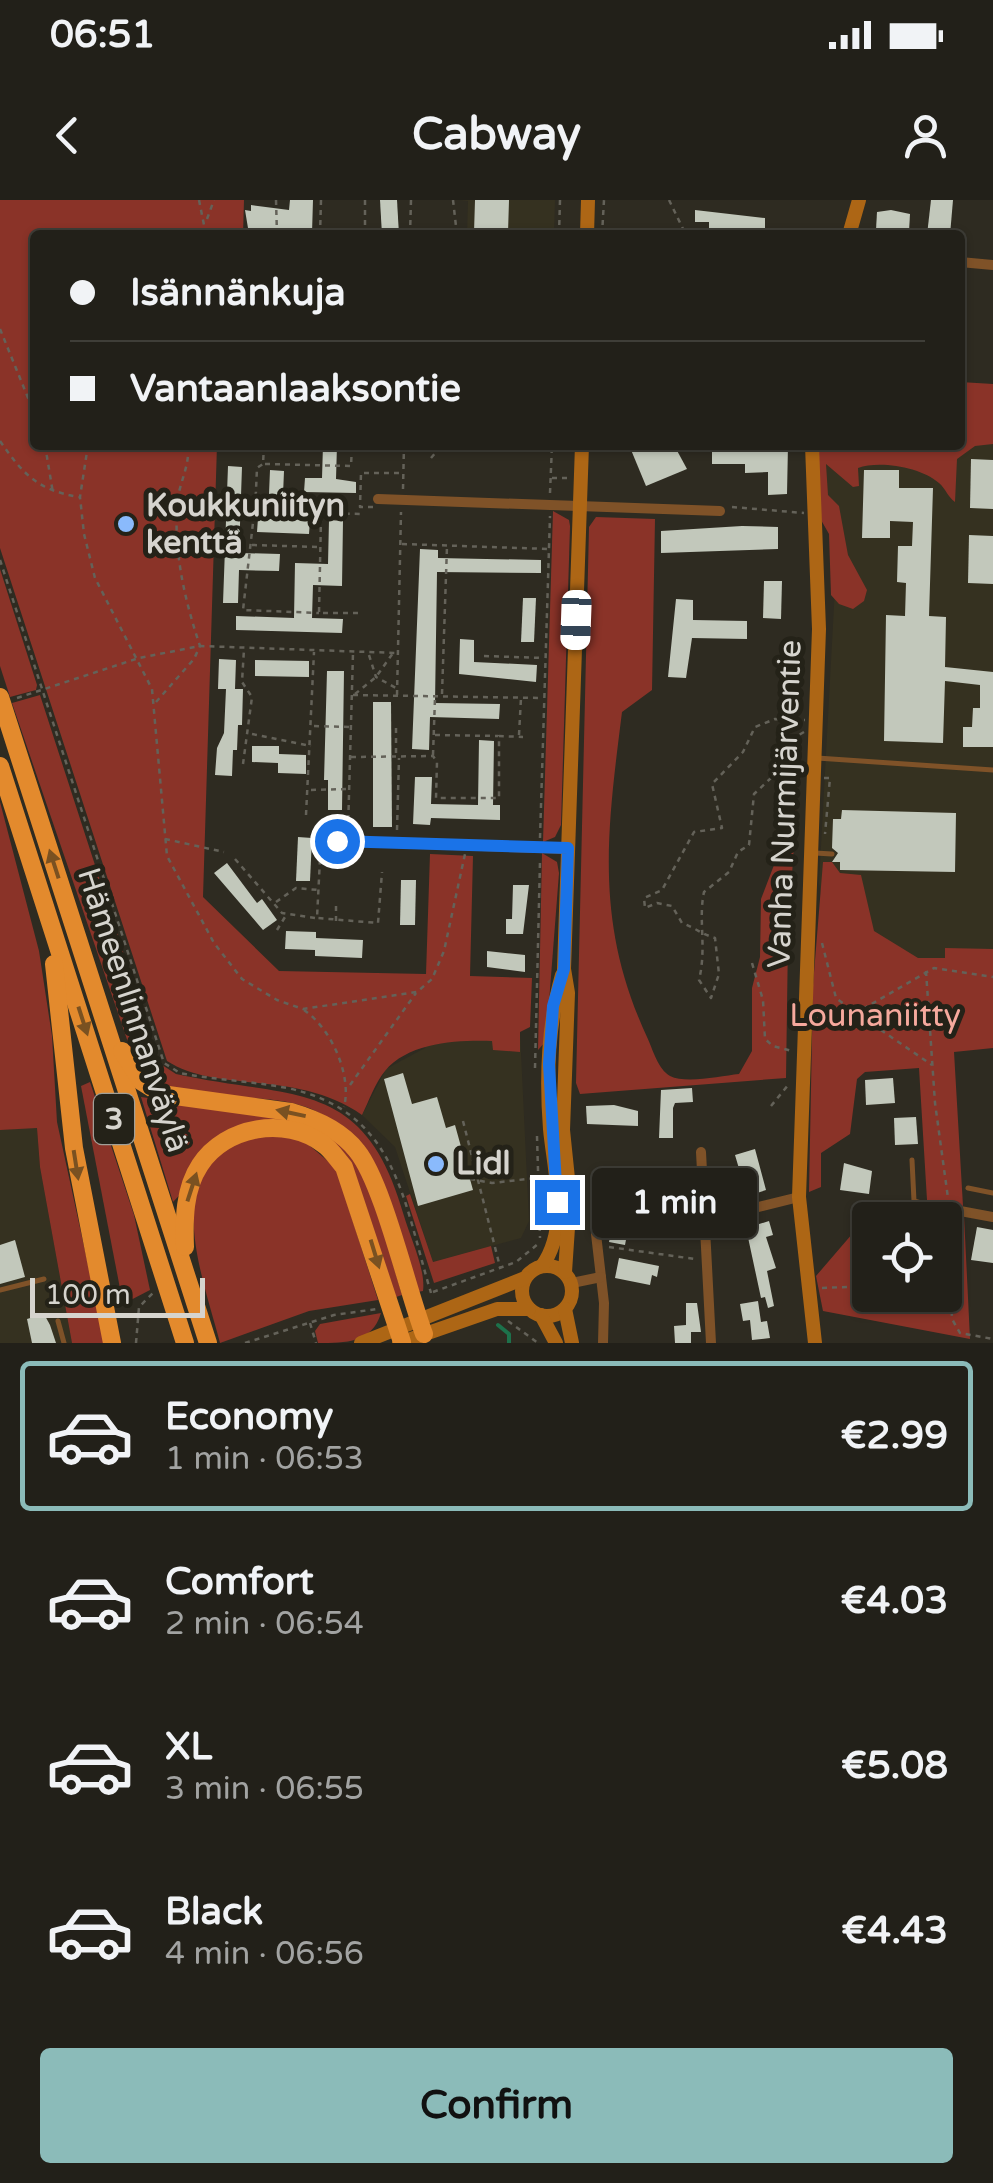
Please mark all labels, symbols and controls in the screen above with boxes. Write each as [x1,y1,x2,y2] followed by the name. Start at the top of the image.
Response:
[50,12,155,58] text: 06:51
[40,108,95,163] icon: back
[412,108,581,162] text: Cabway
[898,108,953,163] icon: person
[130,270,346,316] text: Isännänkuja
[130,366,461,412] text: Vantaanlaaksontie
[146,487,345,562] place label: Koukkuniityn kenttä
[115,513,137,535] marker: Koukkuniityn kenttä
[560,589,592,651] car
[760,639,810,969] street label: Vanha Nurmijärventie
[315,819,360,864] route start
[46,849,61,879] one-way arrow
[69,863,197,1157] street label: Hämeenlinnanväylä
[789,997,961,1035] park label: Lounaniitty
[77,1006,92,1036] one-way arrow
[94,1094,134,1144] road number: 3
[275,1105,306,1121] one-way arrow
[456,1145,511,1183] place label: Lidl
[69,1150,85,1181] one-way arrow
[425,1153,447,1175] marker: Lidl
[592,1167,757,1237] callout: 1 min
[185,1171,200,1201] one-way arrow
[535,1180,580,1225] route end
[632,1184,717,1222] text: 1 min
[852,1202,962,1312] map controls
[852,1202,962,1312] button: locate
[368,1239,383,1269] one-way arrow
[30,1273,205,1318] scale bar
[45,1278,131,1312] text: 100 m
[45,1391,135,1481] icon: car
[165,1394,333,1440] text: Economy
[841,1413,948,1459] text: €2.99
[165,1440,364,1478] text: 1 min · 06:53
[45,1556,135,1646] icon: car
[165,1559,314,1605] text: Comfort
[841,1578,948,1624] text: €4.03
[165,1605,364,1643] text: 2 min · 06:54
[45,1721,135,1811] icon: car
[165,1724,212,1770] text: XL
[841,1743,948,1789] text: €5.08
[165,1770,364,1808] text: 3 min · 06:55
[45,1886,135,1976] icon: car
[165,1889,263,1935] text: Black
[841,1908,948,1954] text: €4.43
[165,1935,364,1973] text: 4 min · 06:56
[40,2048,953,2163] button: Confirm

